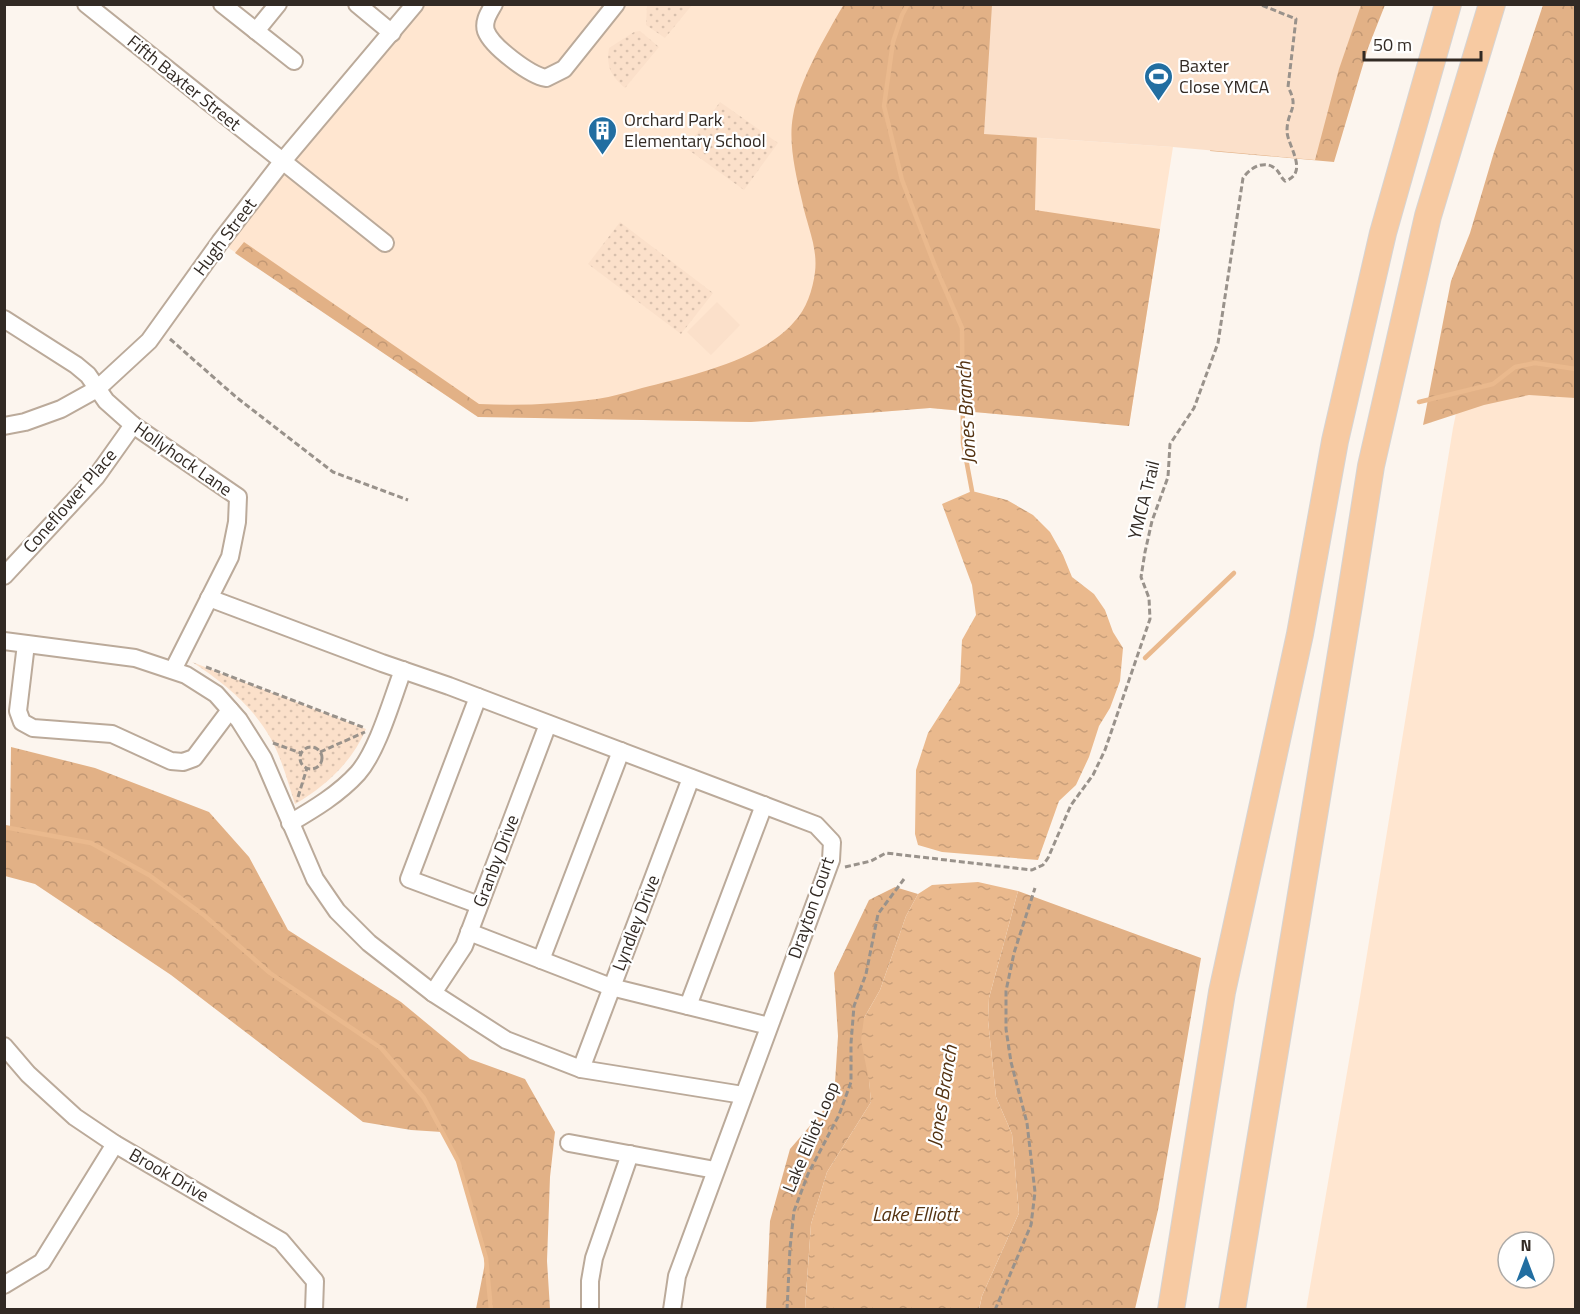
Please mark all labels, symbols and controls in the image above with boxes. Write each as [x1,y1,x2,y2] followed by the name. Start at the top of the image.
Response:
[1364,24,1481,62] scale bar
[122,28,248,137] street label: Fifth Baxter Street
[1373,31,1412,58] text: 50 m
[1179,52,1269,100] place label: Baxter Close YMCA
[1142,60,1174,102] sports icon: Baxter Close YMCA
[624,106,766,154] place label: Orchard Park Elementary School
[587,114,619,156] building icon: Orchard Park Elementary School
[186,192,263,281] street label: Hugh Street
[947,360,984,465] water label: Jones Branch
[129,415,238,503] street label: Hollyhock Lane
[16,442,123,559] street label: Coneflower Place
[1121,458,1166,542] street label: YMCA Trail
[465,811,526,911] street label: Granby Drive
[780,853,841,962] street label: Drayton Court
[605,871,666,975] street label: Lyndley Drive
[918,1042,965,1149] water label: Jones Branch
[775,1077,846,1196] street label: Lake Elliot Loop
[124,1141,214,1208] street label: Brook Drive
[872,1198,961,1229] water label: Lake Elliott
[1496,1230,1556,1290] north arrow
[1520,1233,1532,1257] text: N

